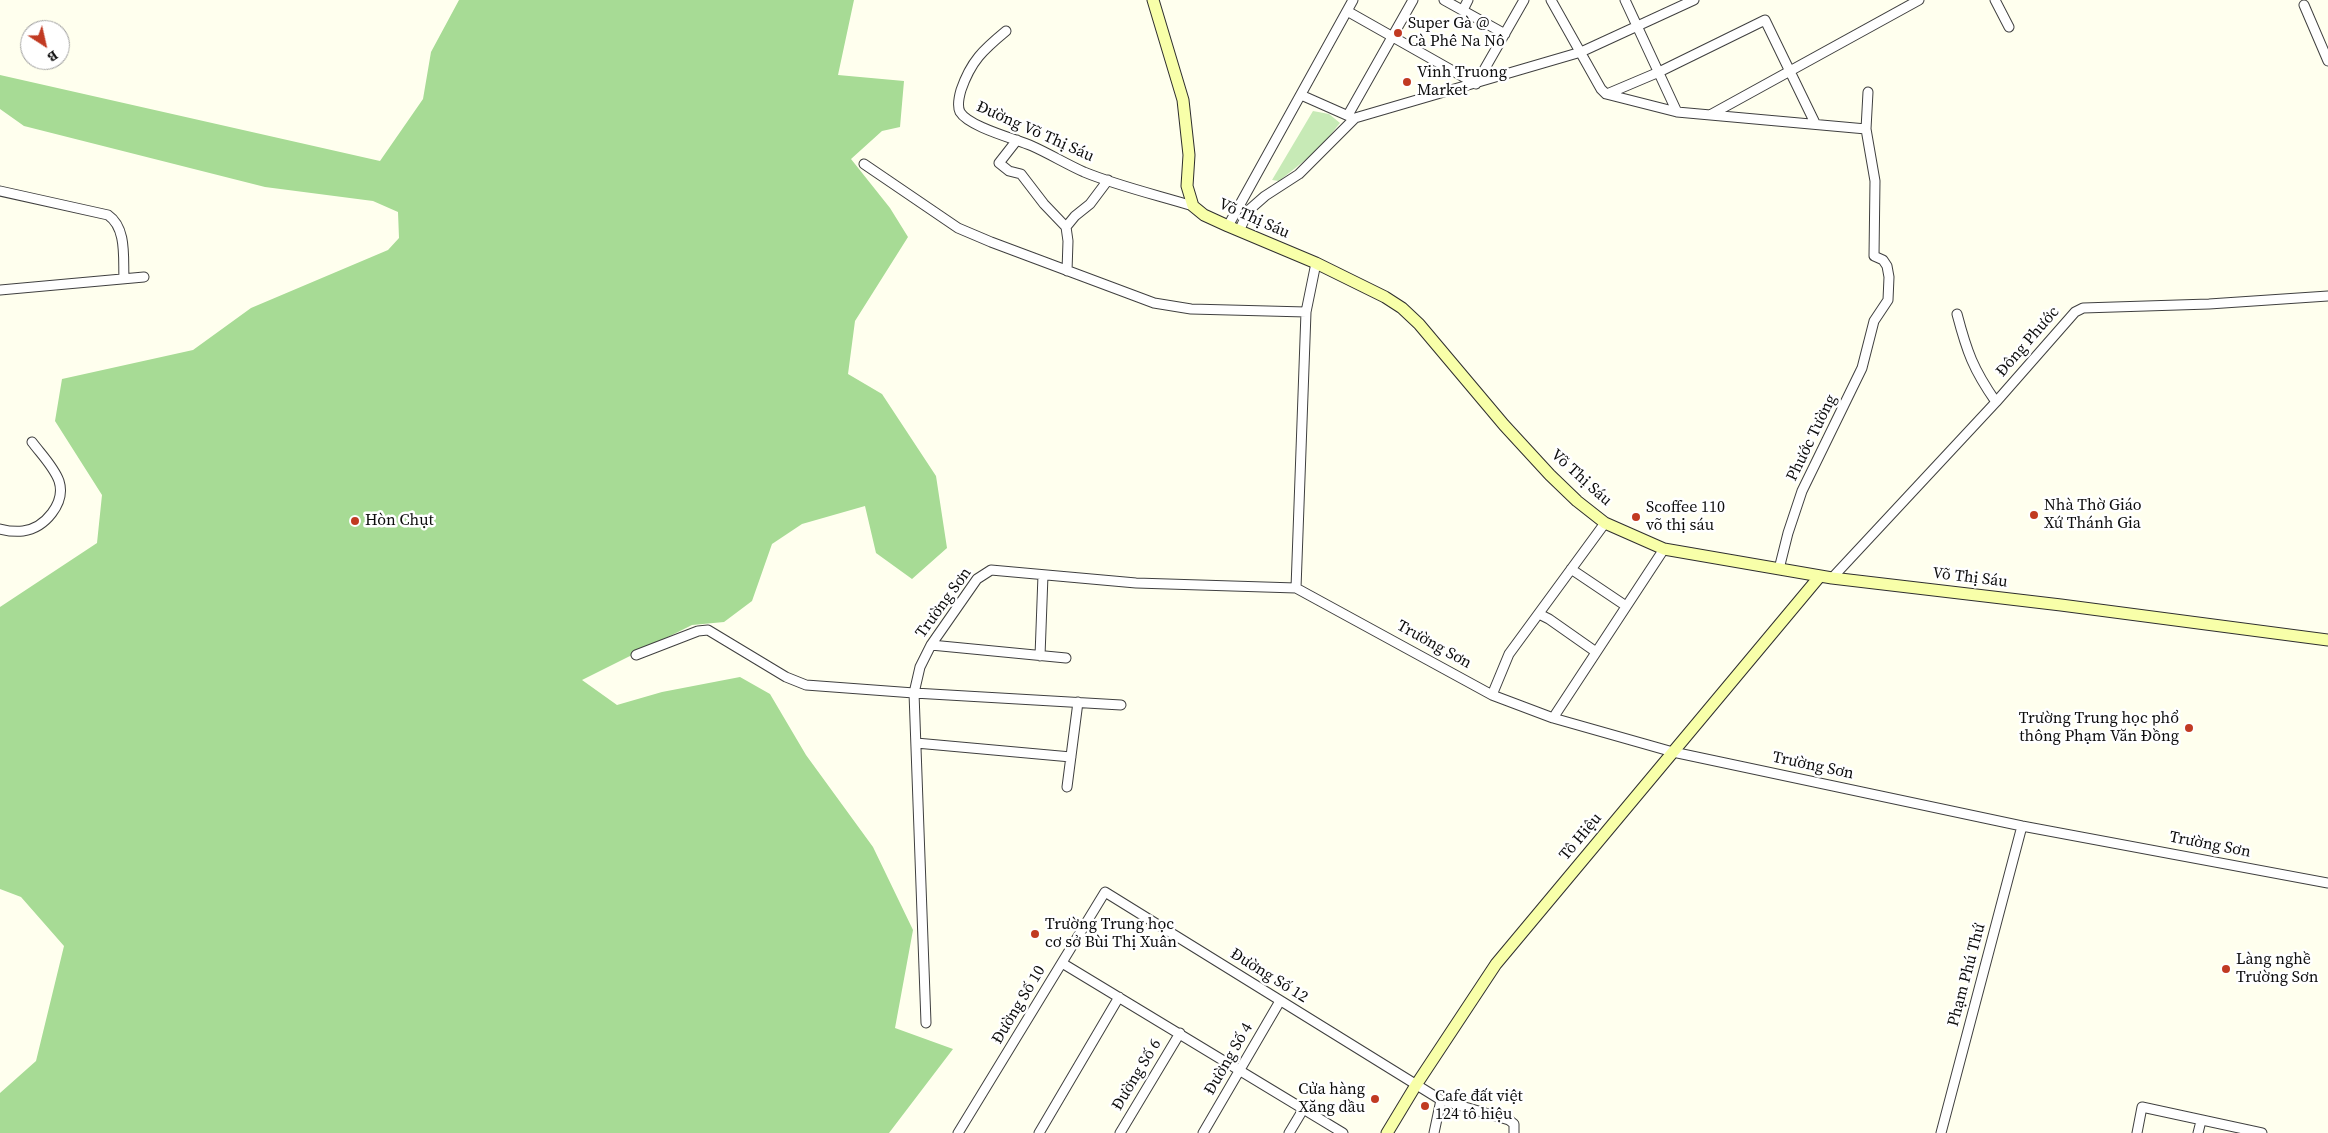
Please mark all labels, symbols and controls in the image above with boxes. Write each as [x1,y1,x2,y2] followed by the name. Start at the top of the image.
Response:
[1408,14,1505,52] place label: Super Gà @ Cà Phê Na Nô
[20,20,70,70] north arrow
[1392,27,1404,39] marker: Super Gà @ Cà Phê Na Nô
[44,46,63,67] text: B
[1417,63,1507,101] place label: Vinh Truong Market
[1401,76,1413,88] marker: Vinh Truong Market
[973,97,1097,167] street label: Đường Võ Thị Sáu
[1216,195,1292,243] street label: Võ Thị Sáu
[1992,303,2064,381] street label: Đông Phước
[1783,392,1841,484] street label: Phước Tường
[1546,446,1616,510] street label: Võ Thị Sáu
[2044,496,2142,534] place label: Nhà Thờ Giáo Xứ Thánh Gia
[1646,498,1725,536] place label: Scoffee 110 võ thị sáu
[2028,509,2040,521] marker: Nhà Thờ Giáo Xứ Thánh Gia
[365,511,434,531] place label: Hòn Chụt
[1630,511,1642,523] marker: Scoffee 110 võ thị sáu
[349,515,361,527] marker: Hòn Chụt
[912,564,976,642] street label: Trường Sơn
[1931,564,2009,592] street label: Võ Thị Sáu
[1393,617,1475,673] street label: Trường Sơn
[2019,709,2179,747] place label: Trường Trung học phổ thông Phạm Văn Đồng
[2183,722,2195,734] marker: Trường Trung học phổ thông Phạm Văn Đồng
[1771,748,1855,784] street label: Trường Sơn
[1556,809,1606,865] street label: Tô Hiệu
[2168,828,2252,862] street label: Trường Sơn
[1045,915,1177,953] place label: Trường Trung học cơ sở Bùi Thị Xuân
[1944,921,1990,1029] street label: Phạm Phú Thứ
[1029,928,1041,940] marker: Trường Trung học cơ sở Bùi Thị Xuân
[1227,945,1311,1007] street label: Đường Số 12
[2236,950,2318,988] place label: Làng nghề Trường Sơn
[988,962,1050,1048] street label: Đường Số 10
[2220,963,2232,975] marker: Làng nghề Trường Sơn
[1201,1020,1257,1098] street label: Đường Số 4
[1108,1036,1166,1114] street label: Đường Số 6
[1298,1080,1365,1118] place label: Cửa hàng Xăng dầu
[1435,1087,1523,1125] place label: Cafe đất việt 124 tô hiệu
[1369,1093,1381,1105] marker: Cửa hàng Xăng dầu
[1419,1100,1431,1112] marker: Cafe đất việt 124 tô hiệu

